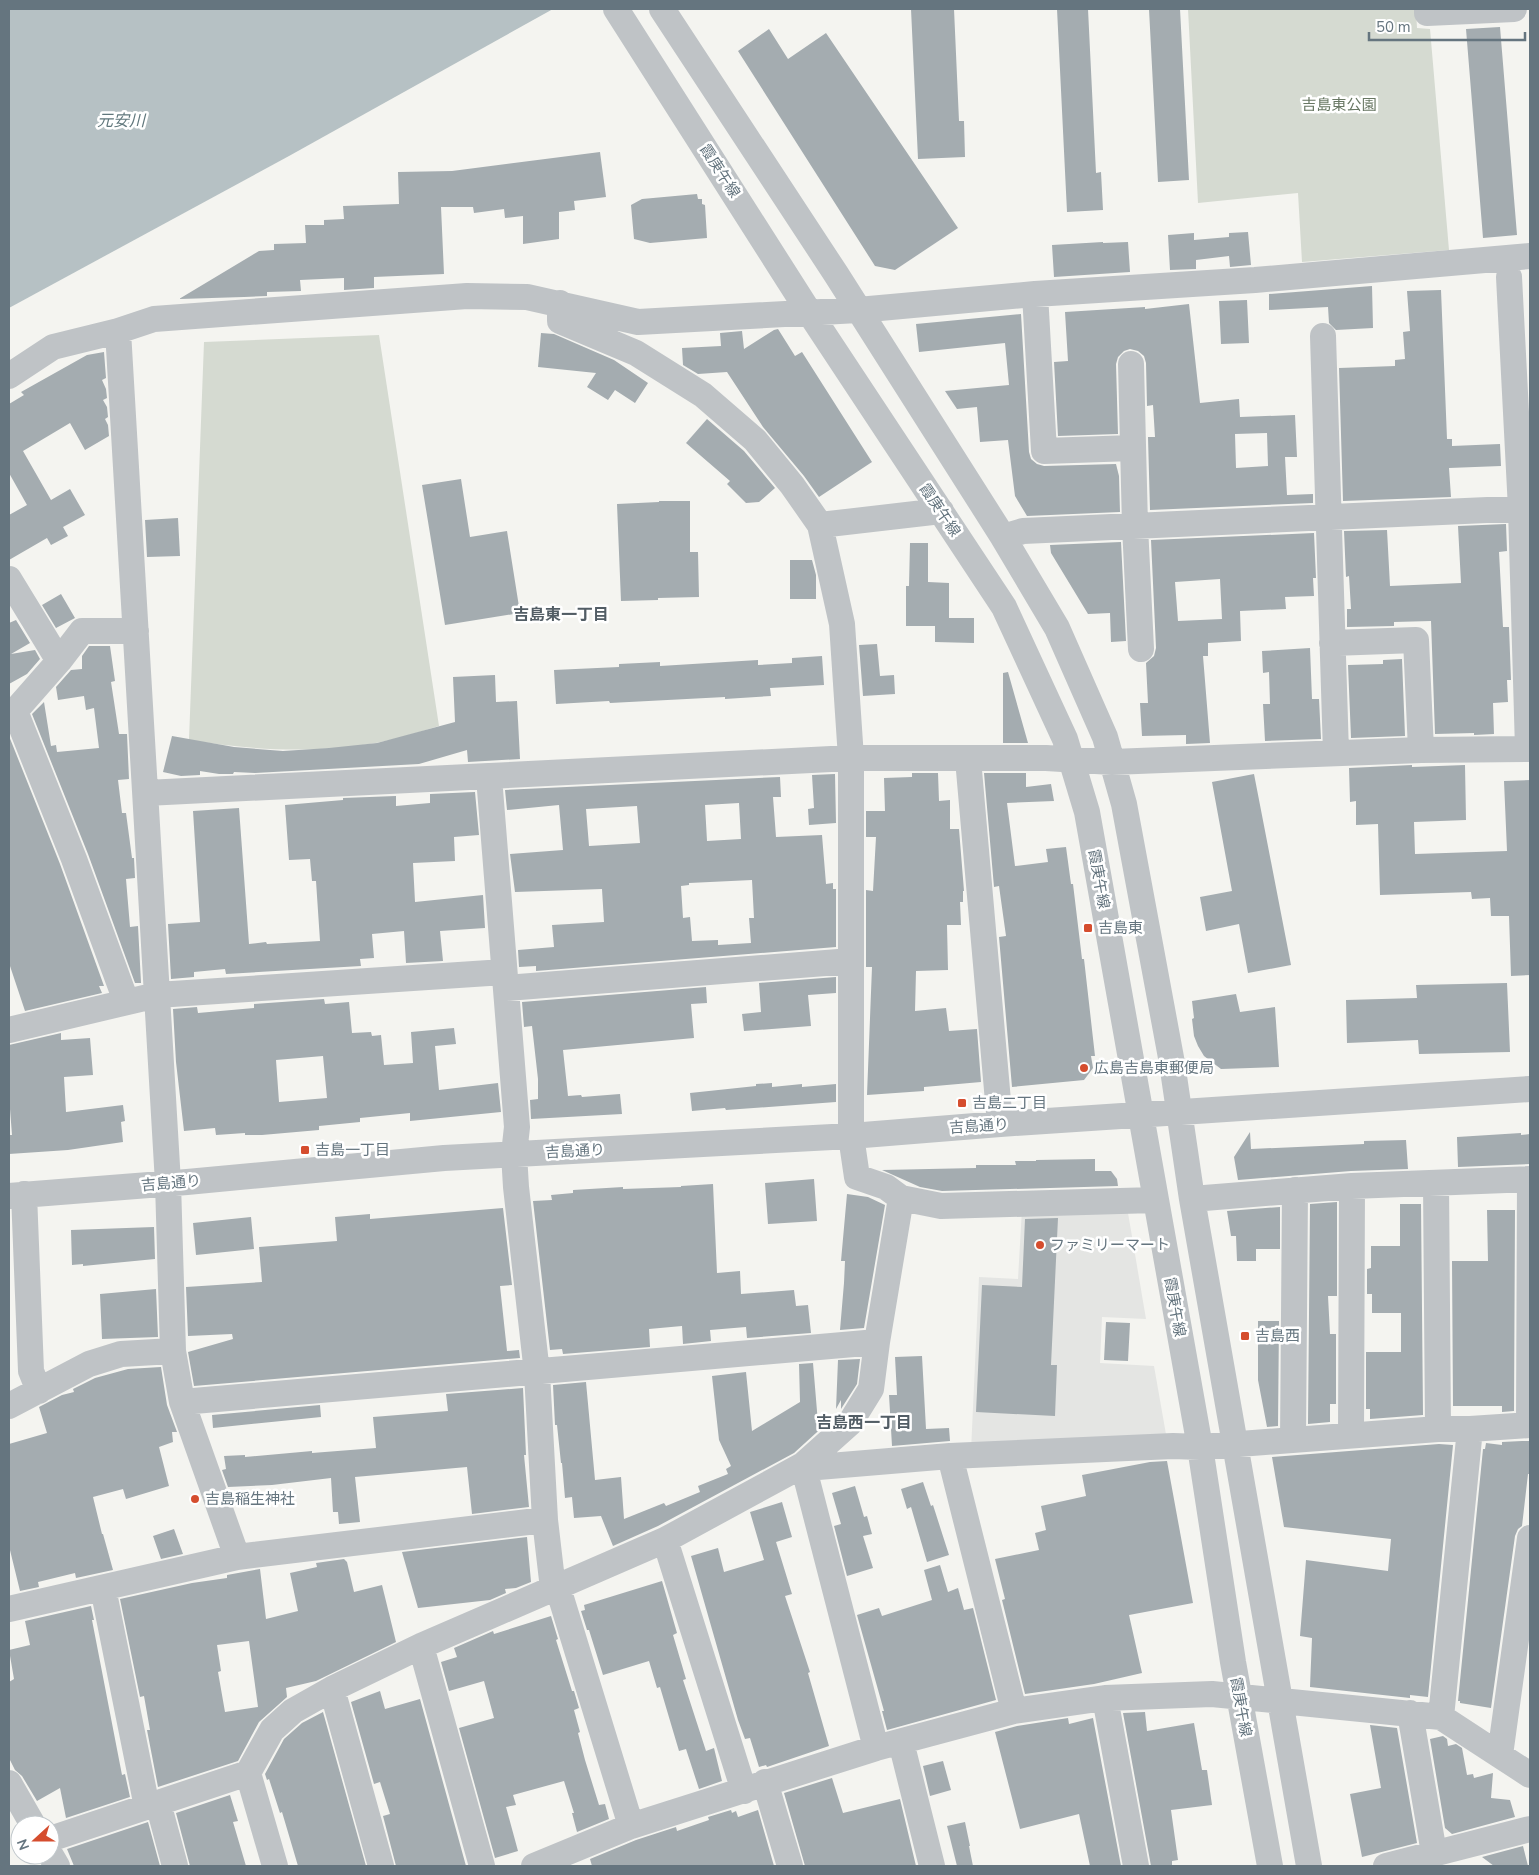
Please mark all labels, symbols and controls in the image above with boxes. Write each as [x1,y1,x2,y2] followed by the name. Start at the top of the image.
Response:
[1369,10,1525,42] scale bar
[1376,17,1411,37] text: 50 m
[1301,95,1377,115] park label: 吉島東公園
[97,110,147,132] water label: 元安川
[695,140,745,202] street label: 霞庚午線
[915,480,965,540] street label: 霞庚午線
[513,604,609,626] district label: 吉島東一丁目
[1084,848,1114,910] street label: 霞庚午線
[1098,918,1143,938] place label: 吉島東
[1082,922,1094,934] marker: 吉島東
[1094,1058,1214,1078] place label: 広島吉島東郵便局
[1078,1062,1090,1074] marker: 広島吉島東郵便局
[972,1093,1047,1113] place label: 吉島二丁目
[956,1097,968,1109] marker: 吉島二丁目
[948,1114,1010,1138] street label: 吉島通り
[545,1139,605,1163] street label: 吉島通り
[315,1140,390,1160] place label: 吉島一丁目
[299,1144,311,1156] marker: 吉島一丁目
[140,1170,202,1196] street label: 吉島通り
[1050,1235,1170,1255] place label: ファミリーマート
[1034,1239,1046,1251] marker: ファミリーマート
[1160,1276,1190,1338] street label: 霞庚午線
[1255,1326,1300,1346] place label: 吉島西
[1239,1330,1251,1342] marker: 吉島西
[816,1412,912,1434] district label: 吉島西一丁目
[205,1489,295,1509] place label: 吉島稲生神社
[189,1493,201,1505] marker: 吉島稲生神社
[1226,1676,1256,1738] street label: 霞庚午線
[10,1815,60,1865] north arrow
[13,1836,34,1853] text: N

